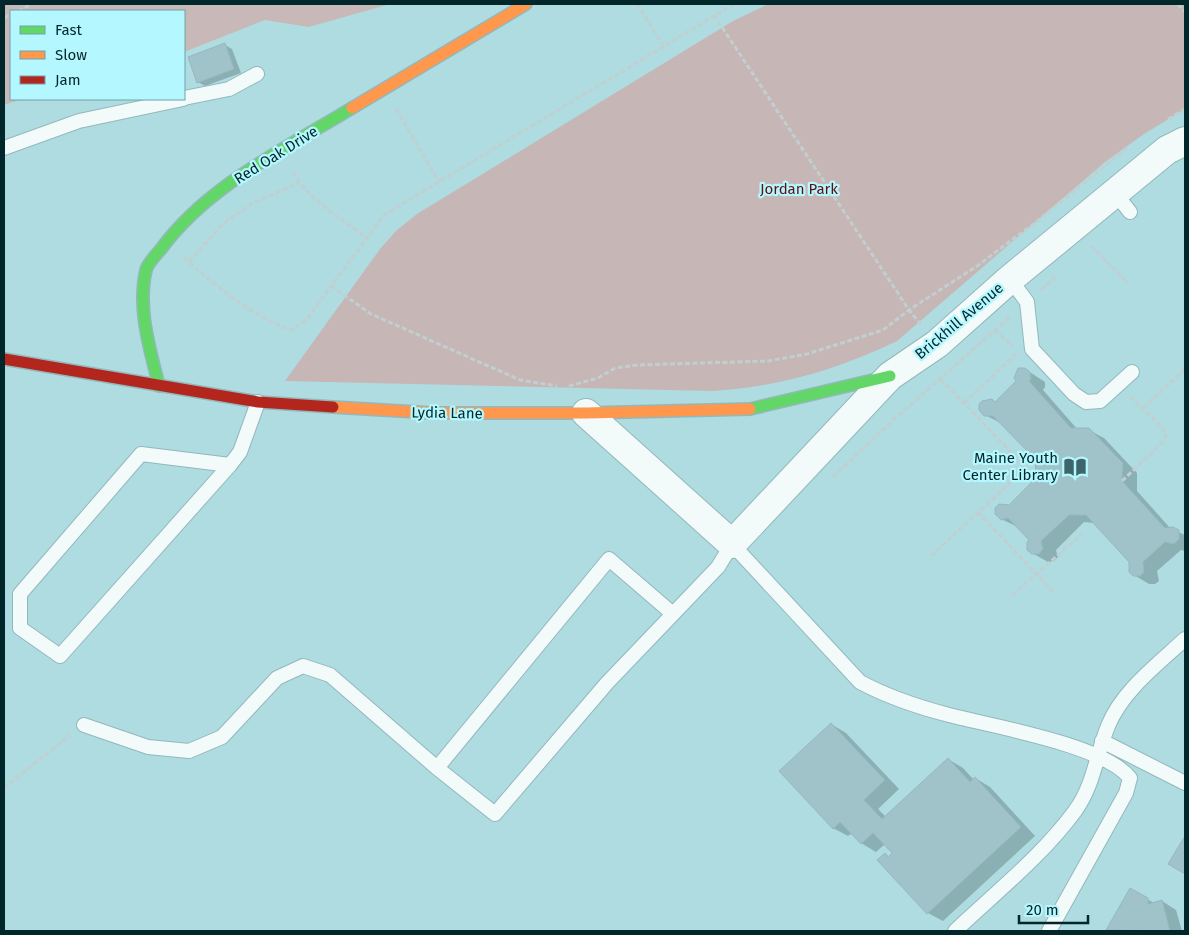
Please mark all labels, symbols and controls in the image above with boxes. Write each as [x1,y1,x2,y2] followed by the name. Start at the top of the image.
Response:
[10,10,185,100] legend
[55,21,82,39] text: Fast
[55,46,87,64] text: Slow
[55,71,81,89] text: Jam
[231,122,321,188] street label: Red Oak Drive
[760,180,838,198] park label: Jordan Park
[911,279,1007,363] street label: Brickhill Avenue
[411,403,483,423] street label: Lydia Lane
[963,449,1059,484] place label: Maine Youth Center Library
[1062,454,1088,480] library icon: Maine Youth Center Library
[1019,892,1088,924] scale bar
[1026,901,1059,919] text: 20 m

